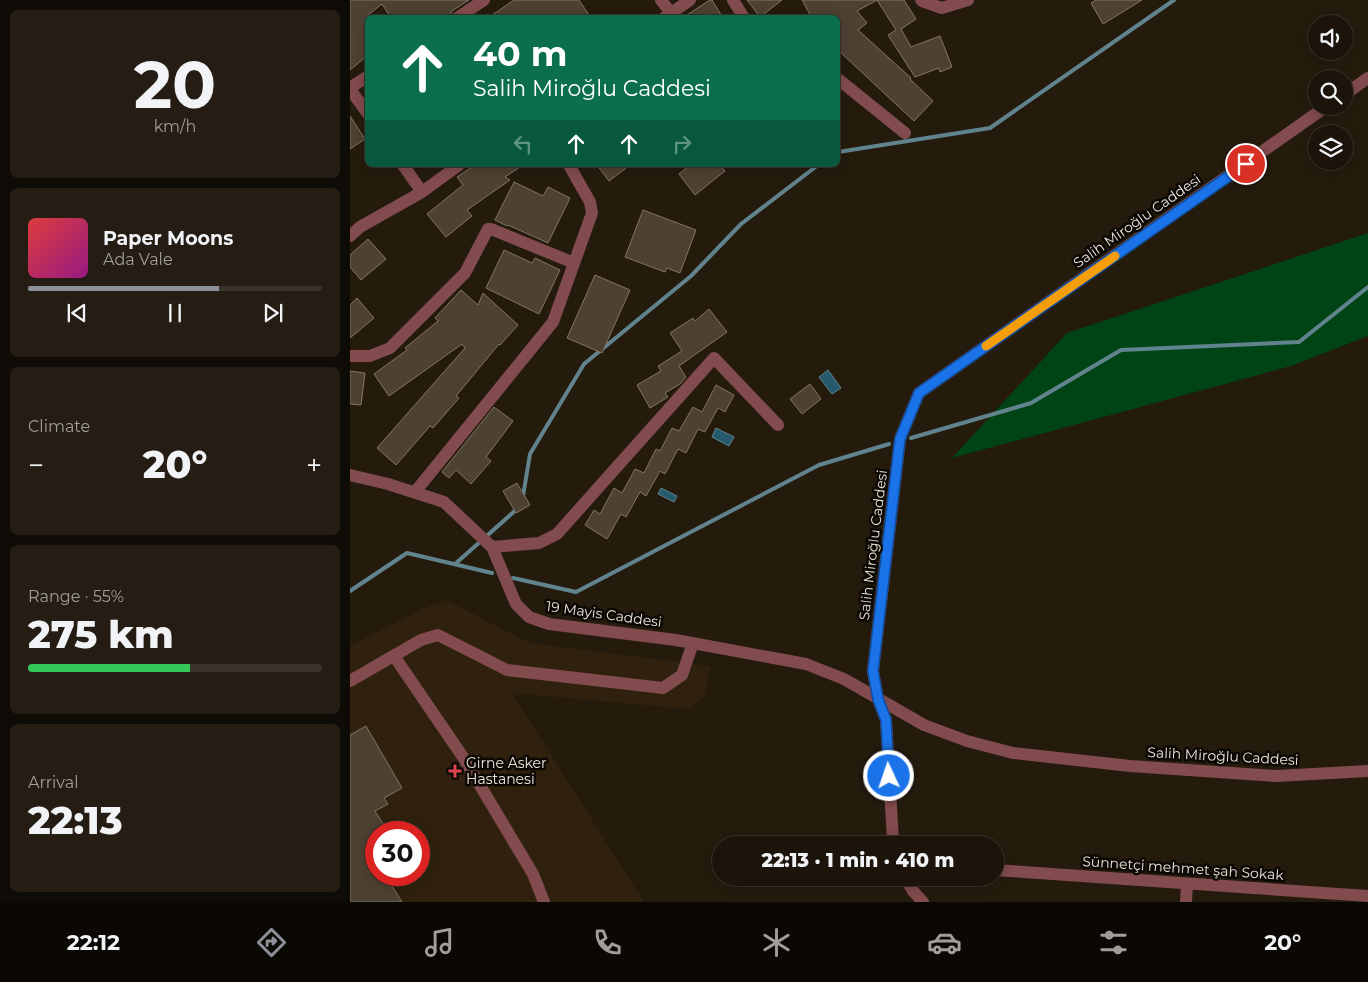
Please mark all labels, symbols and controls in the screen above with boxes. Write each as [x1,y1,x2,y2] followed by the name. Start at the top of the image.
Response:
[1308,15,1353,170] map controls
[1308,15,1353,60] button: sound
[473,32,568,75] text: 40 m
[390,35,455,100] icon: ahead
[134,45,216,124] text: 20
[1308,70,1353,115] button: search
[473,75,711,102] text: Salih Miroğlu Caddesi
[154,117,196,136] text: km/h
[1308,125,1353,170] button: layers
[509,130,537,158] icon: left
[562,130,590,158] icon: ahead
[615,130,643,158] icon: ahead
[668,130,696,158] icon: right
[1225,143,1267,185] pin
[1232,150,1260,178] icon: arrive
[1070,170,1204,272] street label: Salih Miroğlu Caddesi
[103,227,233,250] text: Paper Moons
[103,250,173,269] text: Ada Vale
[63,299,91,327] icon: previous
[161,299,189,327] icon: pause
[259,299,287,327] icon: next
[28,417,90,436] text: Climate
[143,441,207,488] text: 20°
[28,448,44,482] text: −
[306,448,322,482] text: +
[855,469,891,621] street label: Salih Miroğlu Caddesi
[28,587,124,606] text: Range · 55%
[545,597,663,631] street label: 19 Mayis Caddesi
[28,611,174,658] text: 275 km
[1147,743,1299,769] street label: Salih Miroğlu Caddesi
[862,749,914,801] position arrow
[466,754,547,788] place label: Girne Asker Hastanesi
[448,764,462,778] marker: Girne Asker Hastanesi
[28,773,78,792] text: Arrival
[28,797,123,844] text: 22:13
[365,821,430,886] speed limit sign: 30
[762,849,954,872] text: 22:13 · 1 min · 410 m
[1082,852,1285,884] street label: Sünnetçi mehmet şah Sokak
[254,925,289,960] icon: directions
[422,925,457,960] icon: music
[590,925,625,960] icon: phone
[759,925,794,960] icon: climate
[927,925,962,960] icon: car
[1096,925,1131,960] icon: filters
[67,929,120,956] text: 22:12
[1264,929,1301,956] text: 20°

